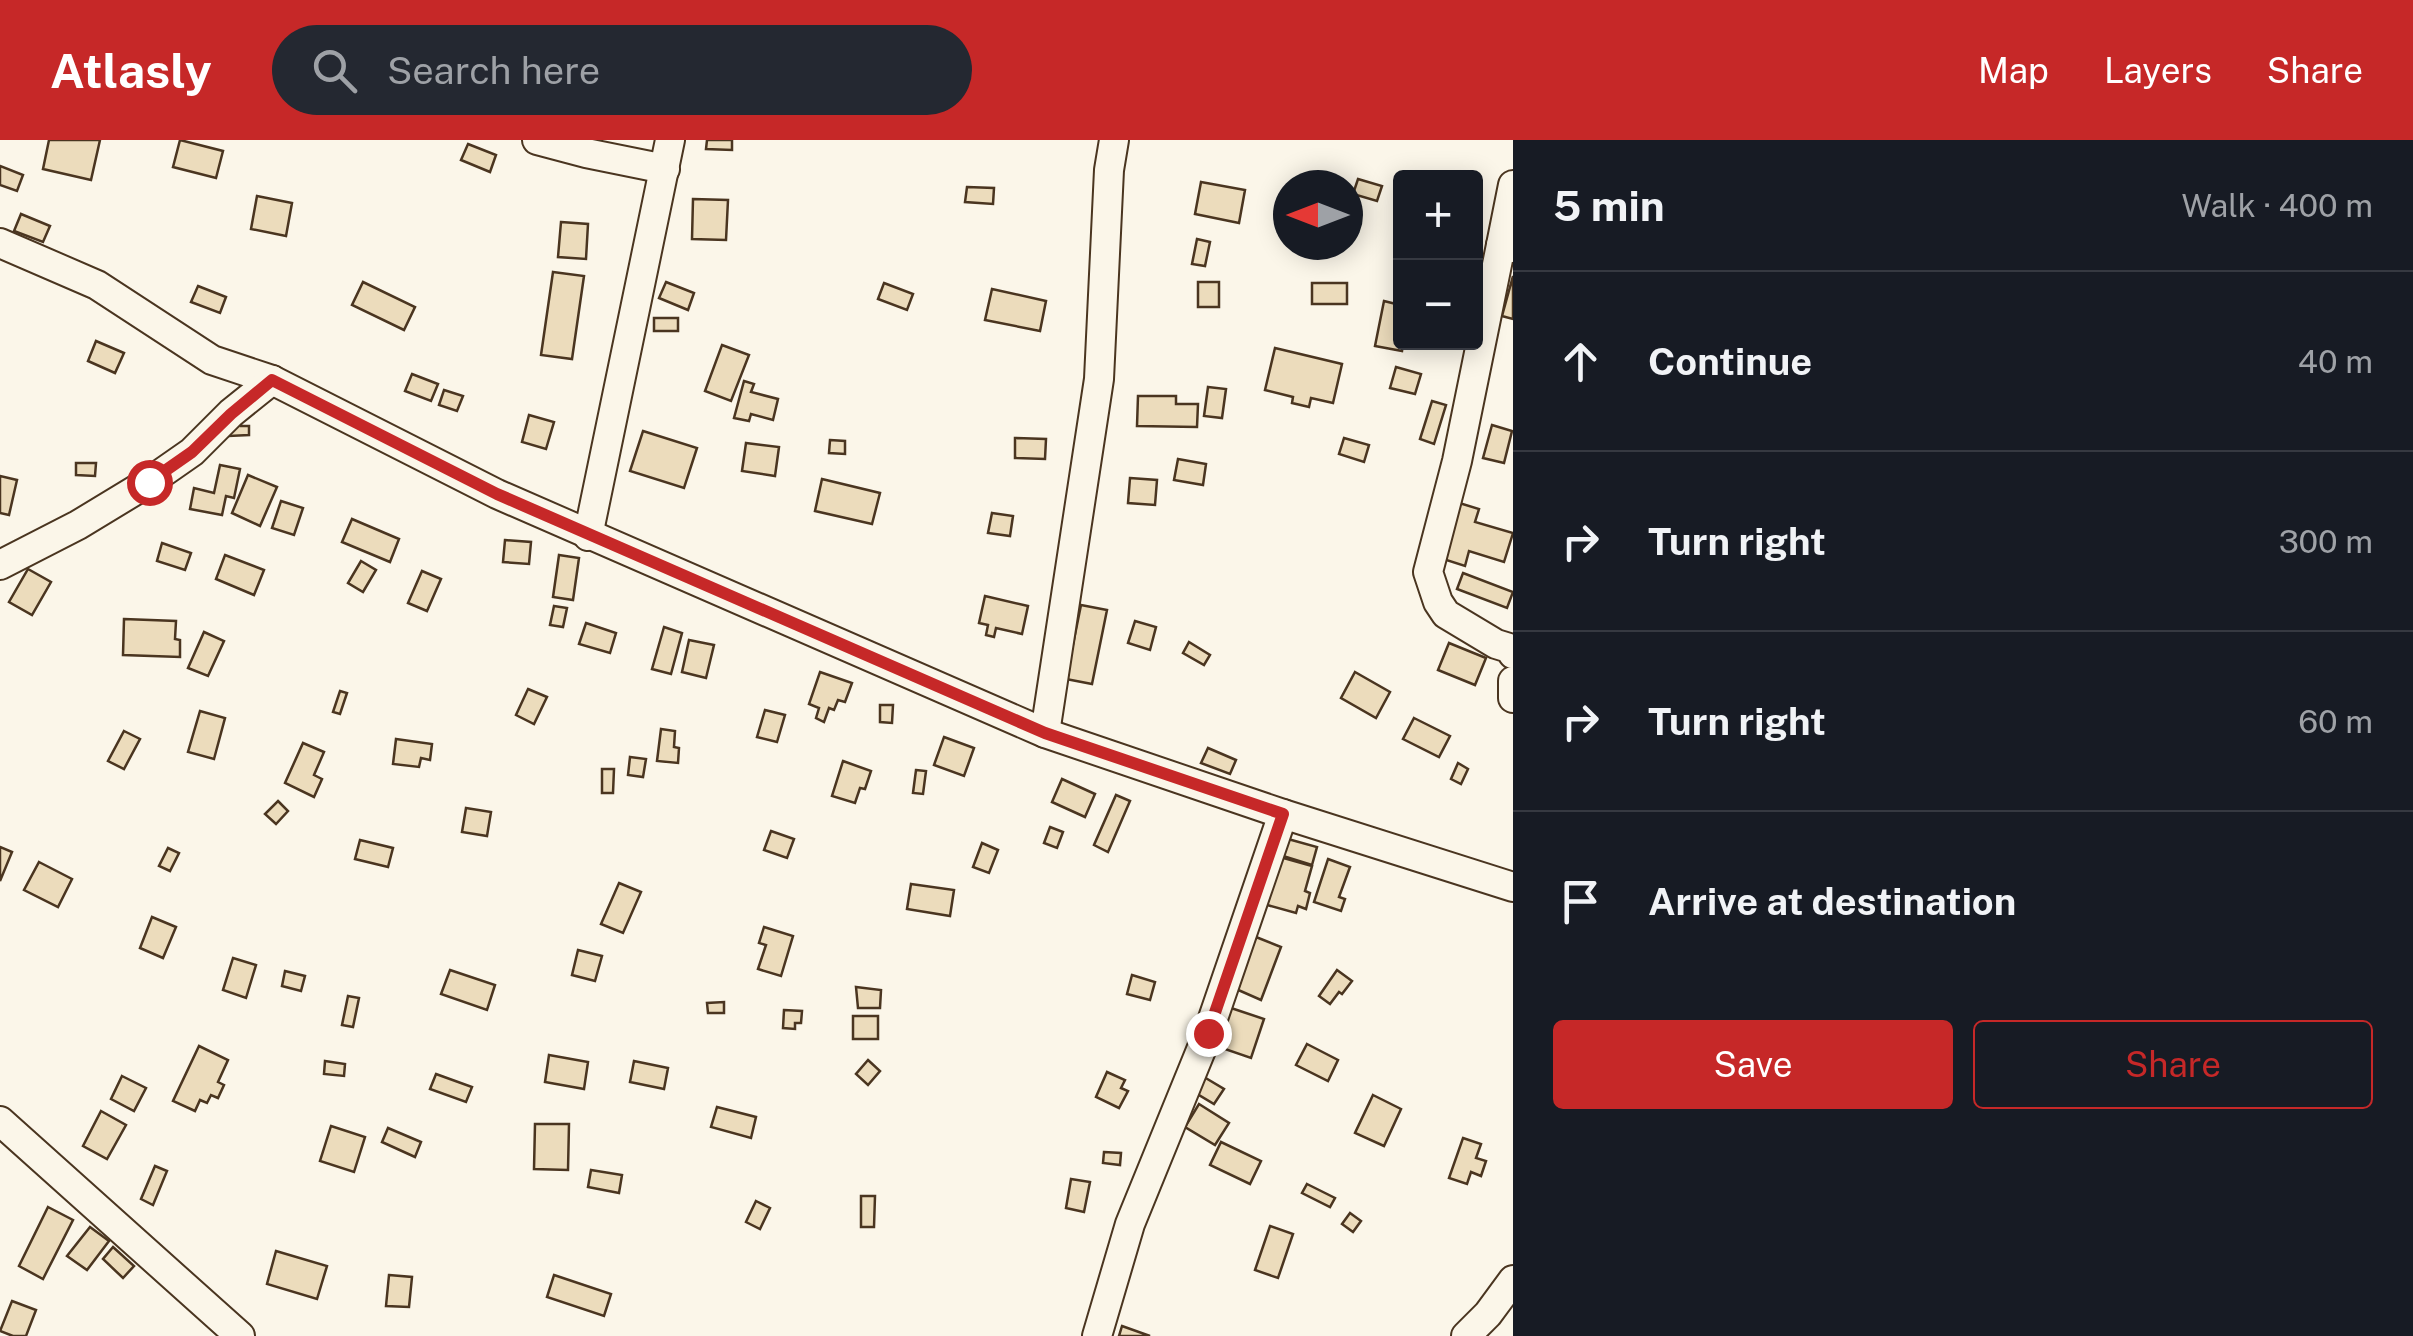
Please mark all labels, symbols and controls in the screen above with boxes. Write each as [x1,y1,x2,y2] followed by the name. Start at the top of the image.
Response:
[272,25,972,115] search box
[50,42,212,99] text: Atlasly
[307,43,362,98] icon: search
[387,48,600,93] text: Search here
[1978,50,2049,91] text: Map
[2104,50,2212,91] text: Layers
[2267,50,2363,91] text: Share
[1273,170,1363,260] north arrow
[1393,170,1483,350] map controls
[1393,170,1483,260] button: +
[1553,181,1665,230] text: 5 min
[2181,187,2373,224] text: Walk · 400 m
[1393,260,1483,350] button: −
[1553,334,1608,389] icon: ahead
[1648,339,1812,384] text: Continue
[2298,343,2373,380] text: 40 m
[127,460,173,506] route start
[1553,514,1608,569] icon: right
[1648,519,1826,564] text: Turn right
[2279,523,2373,560] text: 300 m
[1553,694,1608,749] icon: right
[1648,699,1826,744] text: Turn right
[2298,703,2373,740] text: 60 m
[1553,874,1608,929] icon: arrive
[1648,879,2016,924] text: Arrive at destination
[1186,1011,1232,1057] route end
[1553,1020,1953,1109] button: Save
[1973,1020,2373,1109] button: Share

